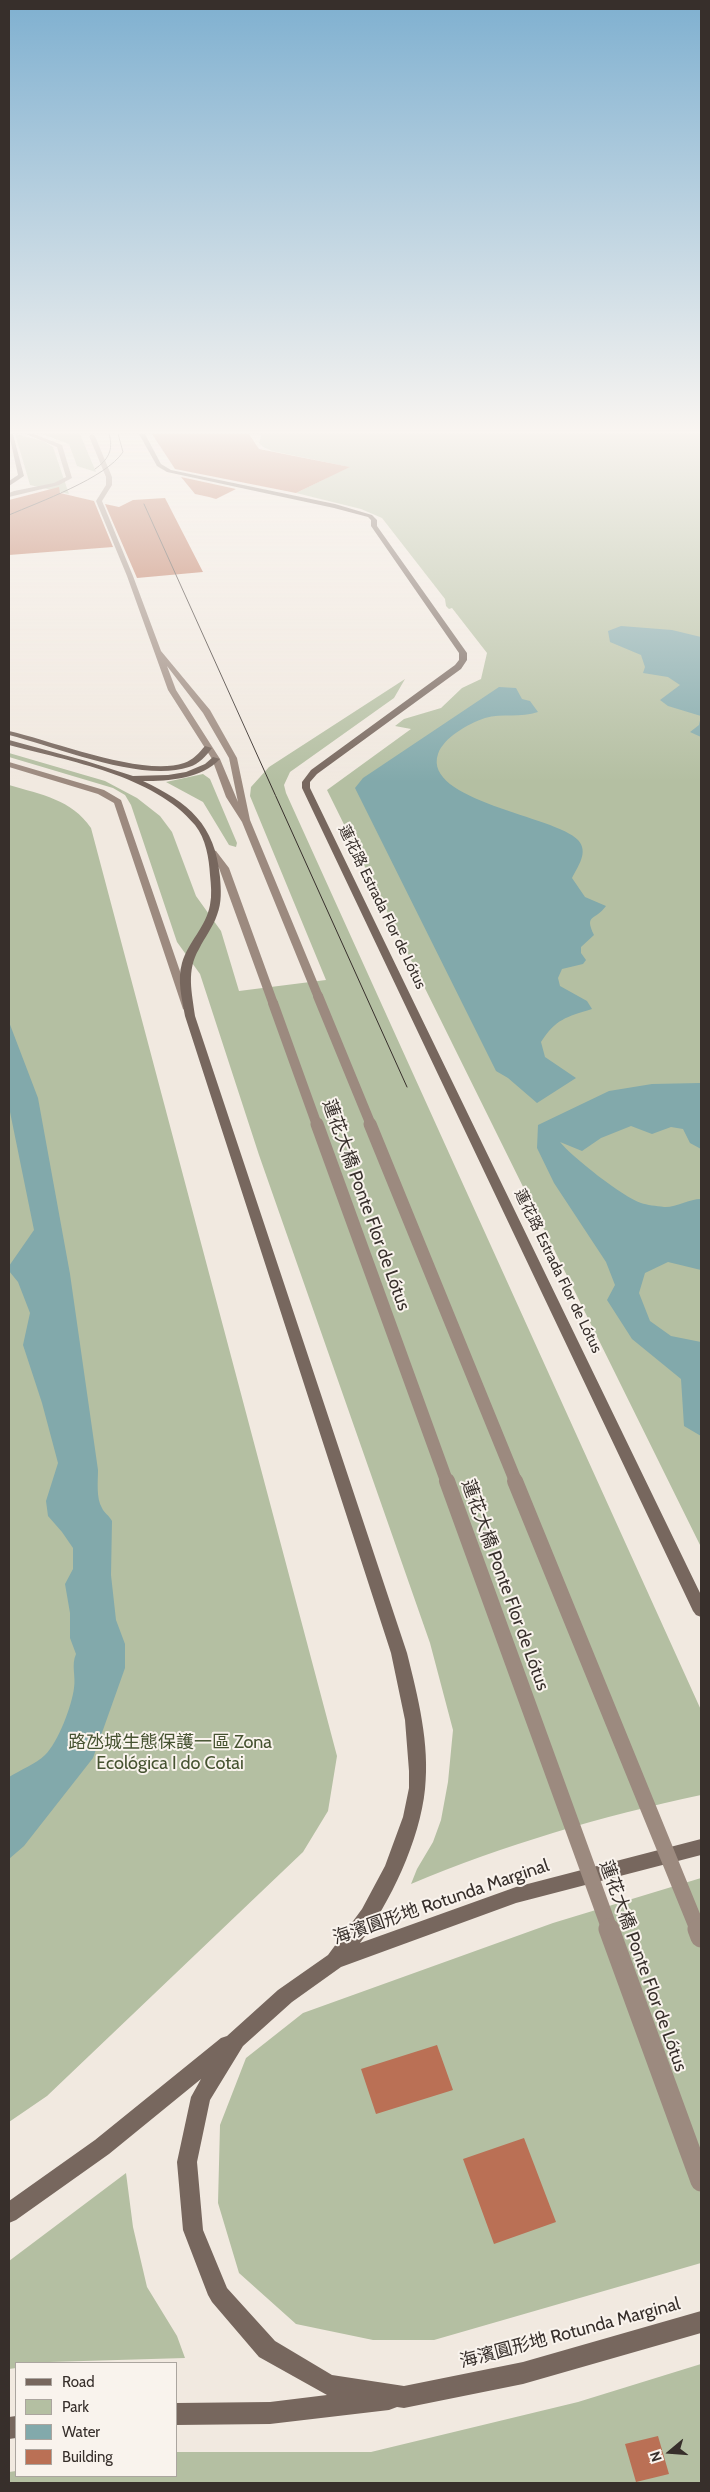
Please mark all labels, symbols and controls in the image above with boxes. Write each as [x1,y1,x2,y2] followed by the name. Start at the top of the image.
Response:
[334,822,430,992] street label: 蓮花路 Estrada Flor de Lótus
[318,1096,414,1314] street label: 蓮花大橋 Ponte Flor de Lótus
[510,1186,606,1356] street label: 蓮花路 Estrada Flor de Lótus
[457,1476,553,1694] street label: 蓮花大橋 Ponte Flor de Lótus
[68,1732,272,1775] park label: 路氹城生態保護一區 Zona Ecológica I do Cotai
[330,1855,552,1949] street label: 海濱圓形地 Rotunda Marginal
[595,1857,691,2075] street label: 蓮花大橋 Ponte Flor de Lótus
[457,2293,683,2373] street label: 海濱圓形地 Rotunda Marginal
[15,2362,178,2477] legend
[62,2373,95,2391] text: Road
[62,2398,89,2416] text: Park
[62,2423,100,2441] text: Water
[645,2427,695,2477] north arrow
[62,2448,113,2466] text: Building
[646,2449,666,2464] text: N

